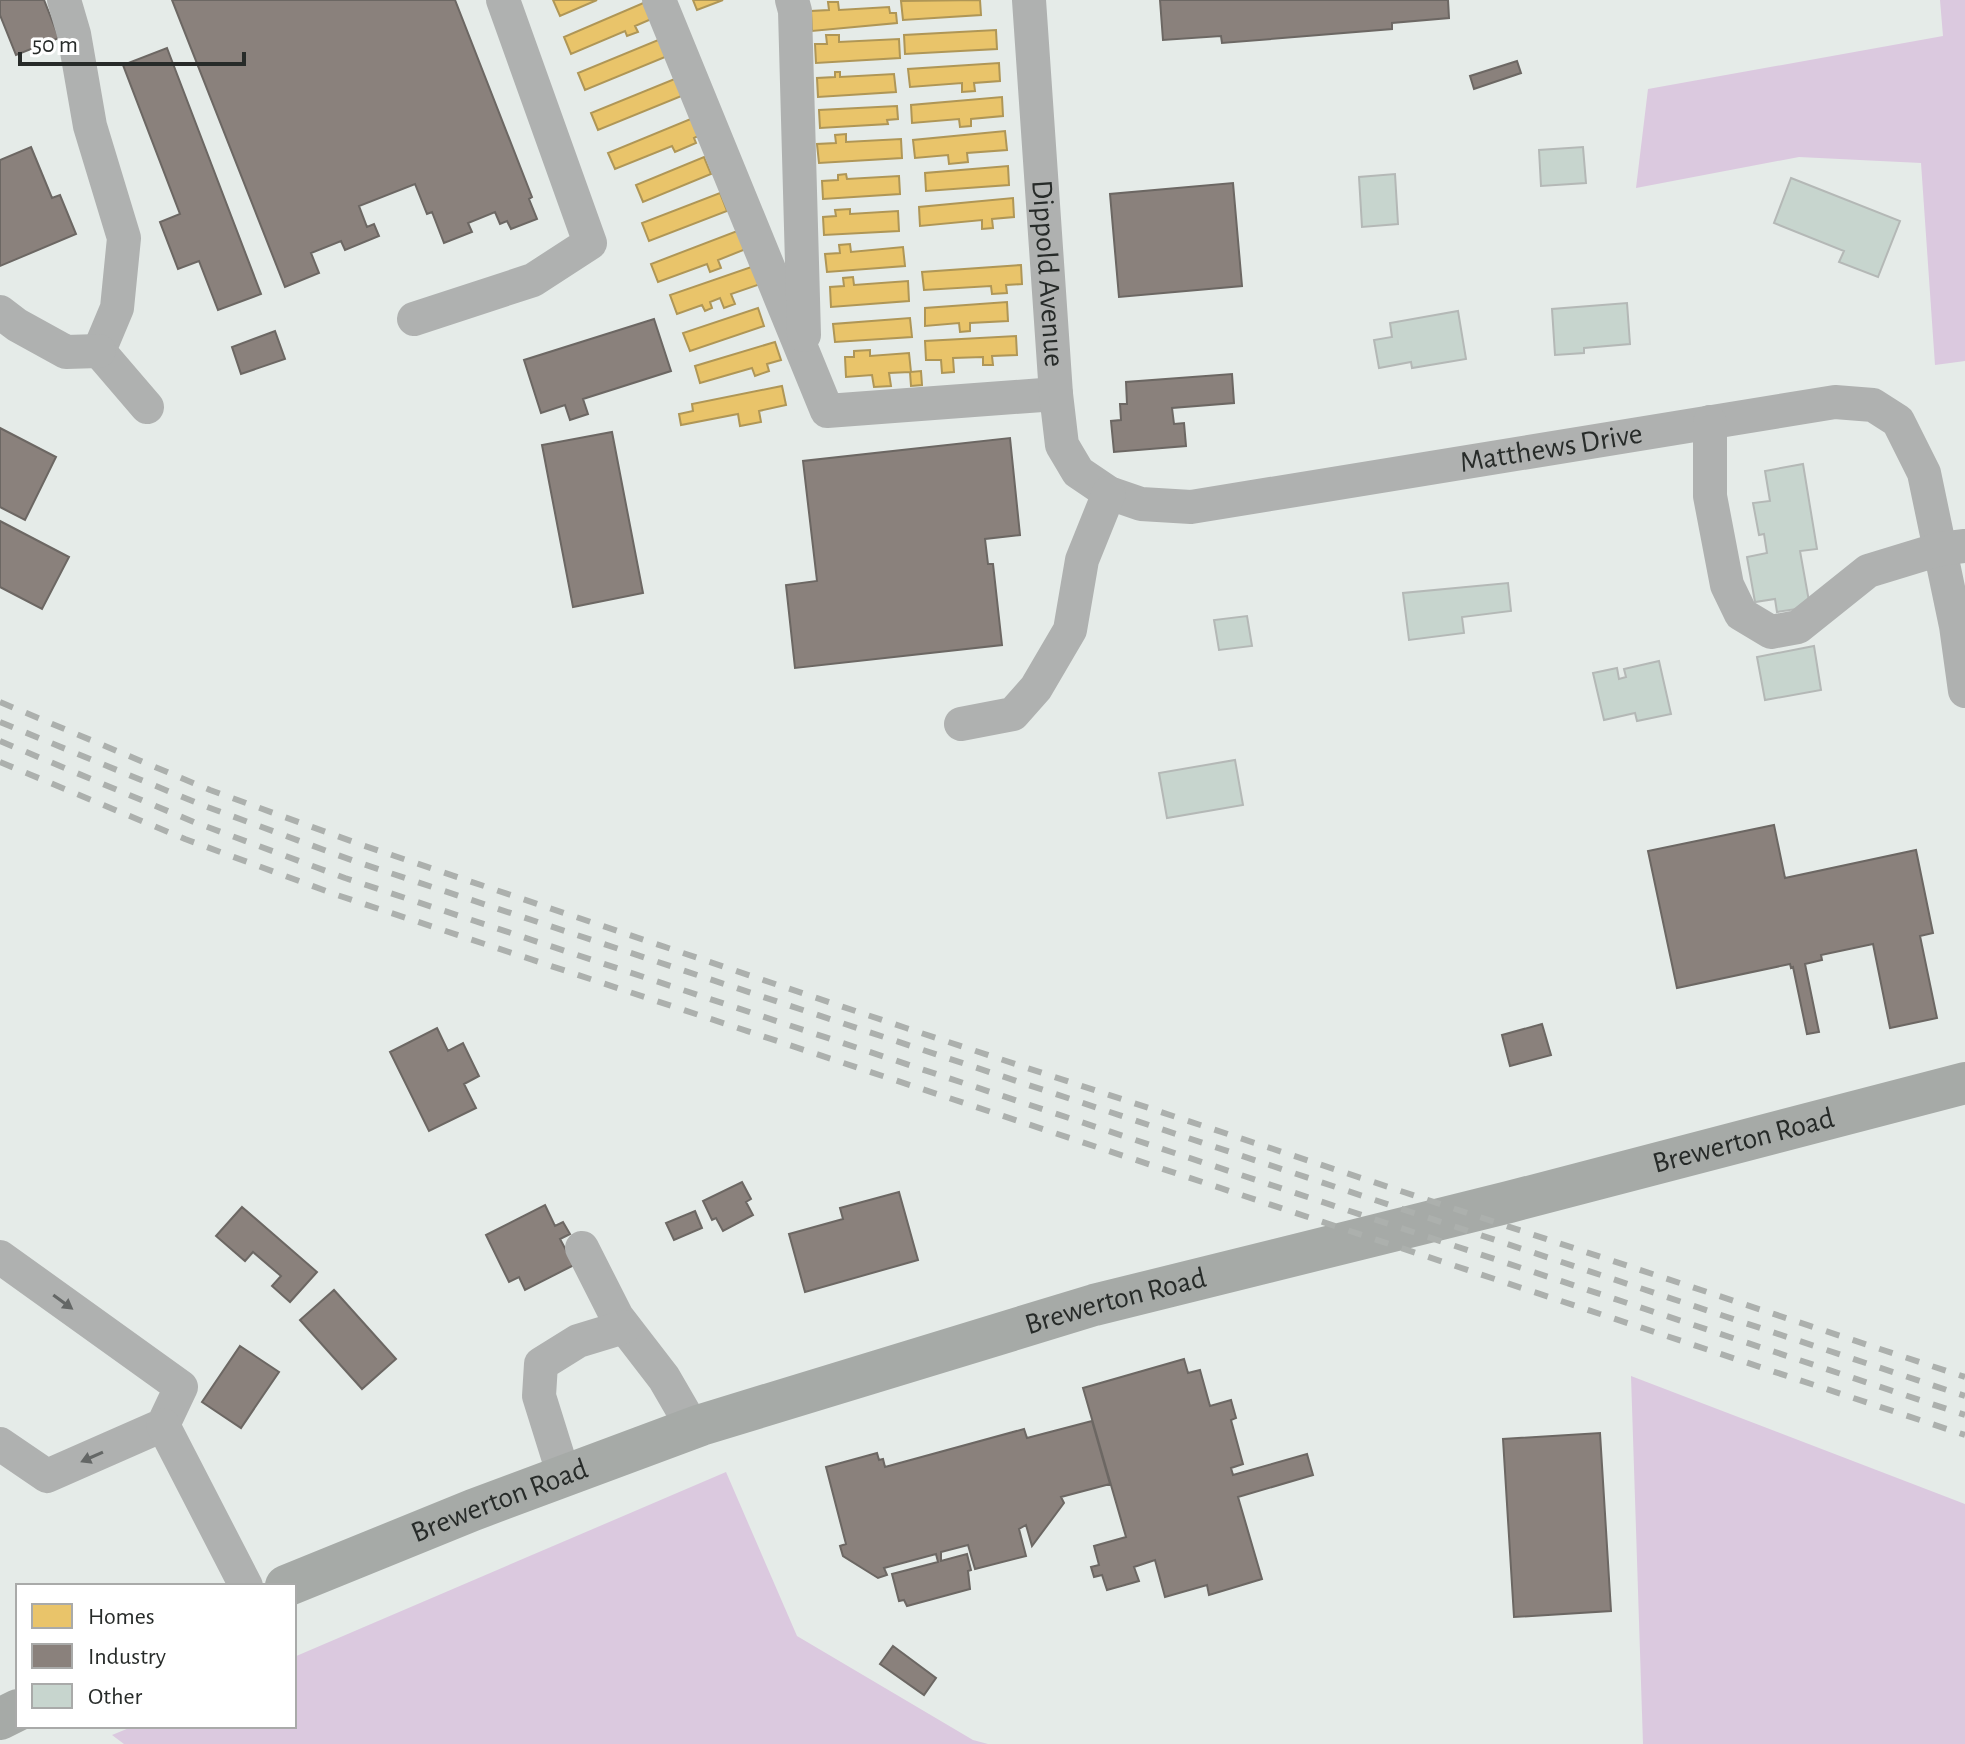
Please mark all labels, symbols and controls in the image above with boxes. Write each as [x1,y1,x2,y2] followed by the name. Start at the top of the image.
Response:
[20,16,244,66] scale bar
[32,33,78,57] text: 50 m
[1026,179,1069,368] street label: Dippold Avenue
[1458,419,1645,478] street label: Matthews Drive
[1649,1103,1837,1179] street label: Brewerton Road
[1021,1263,1209,1340] street label: Brewerton Road
[53,1294,74,1309] one-way arrow
[80,1450,103,1463] one-way arrow
[407,1454,592,1548] street label: Brewerton Road
[16,1584,296,1728] legend
[88,1605,155,1629] text: Homes
[88,1645,166,1669] text: Industry
[88,1685,142,1709] text: Other

